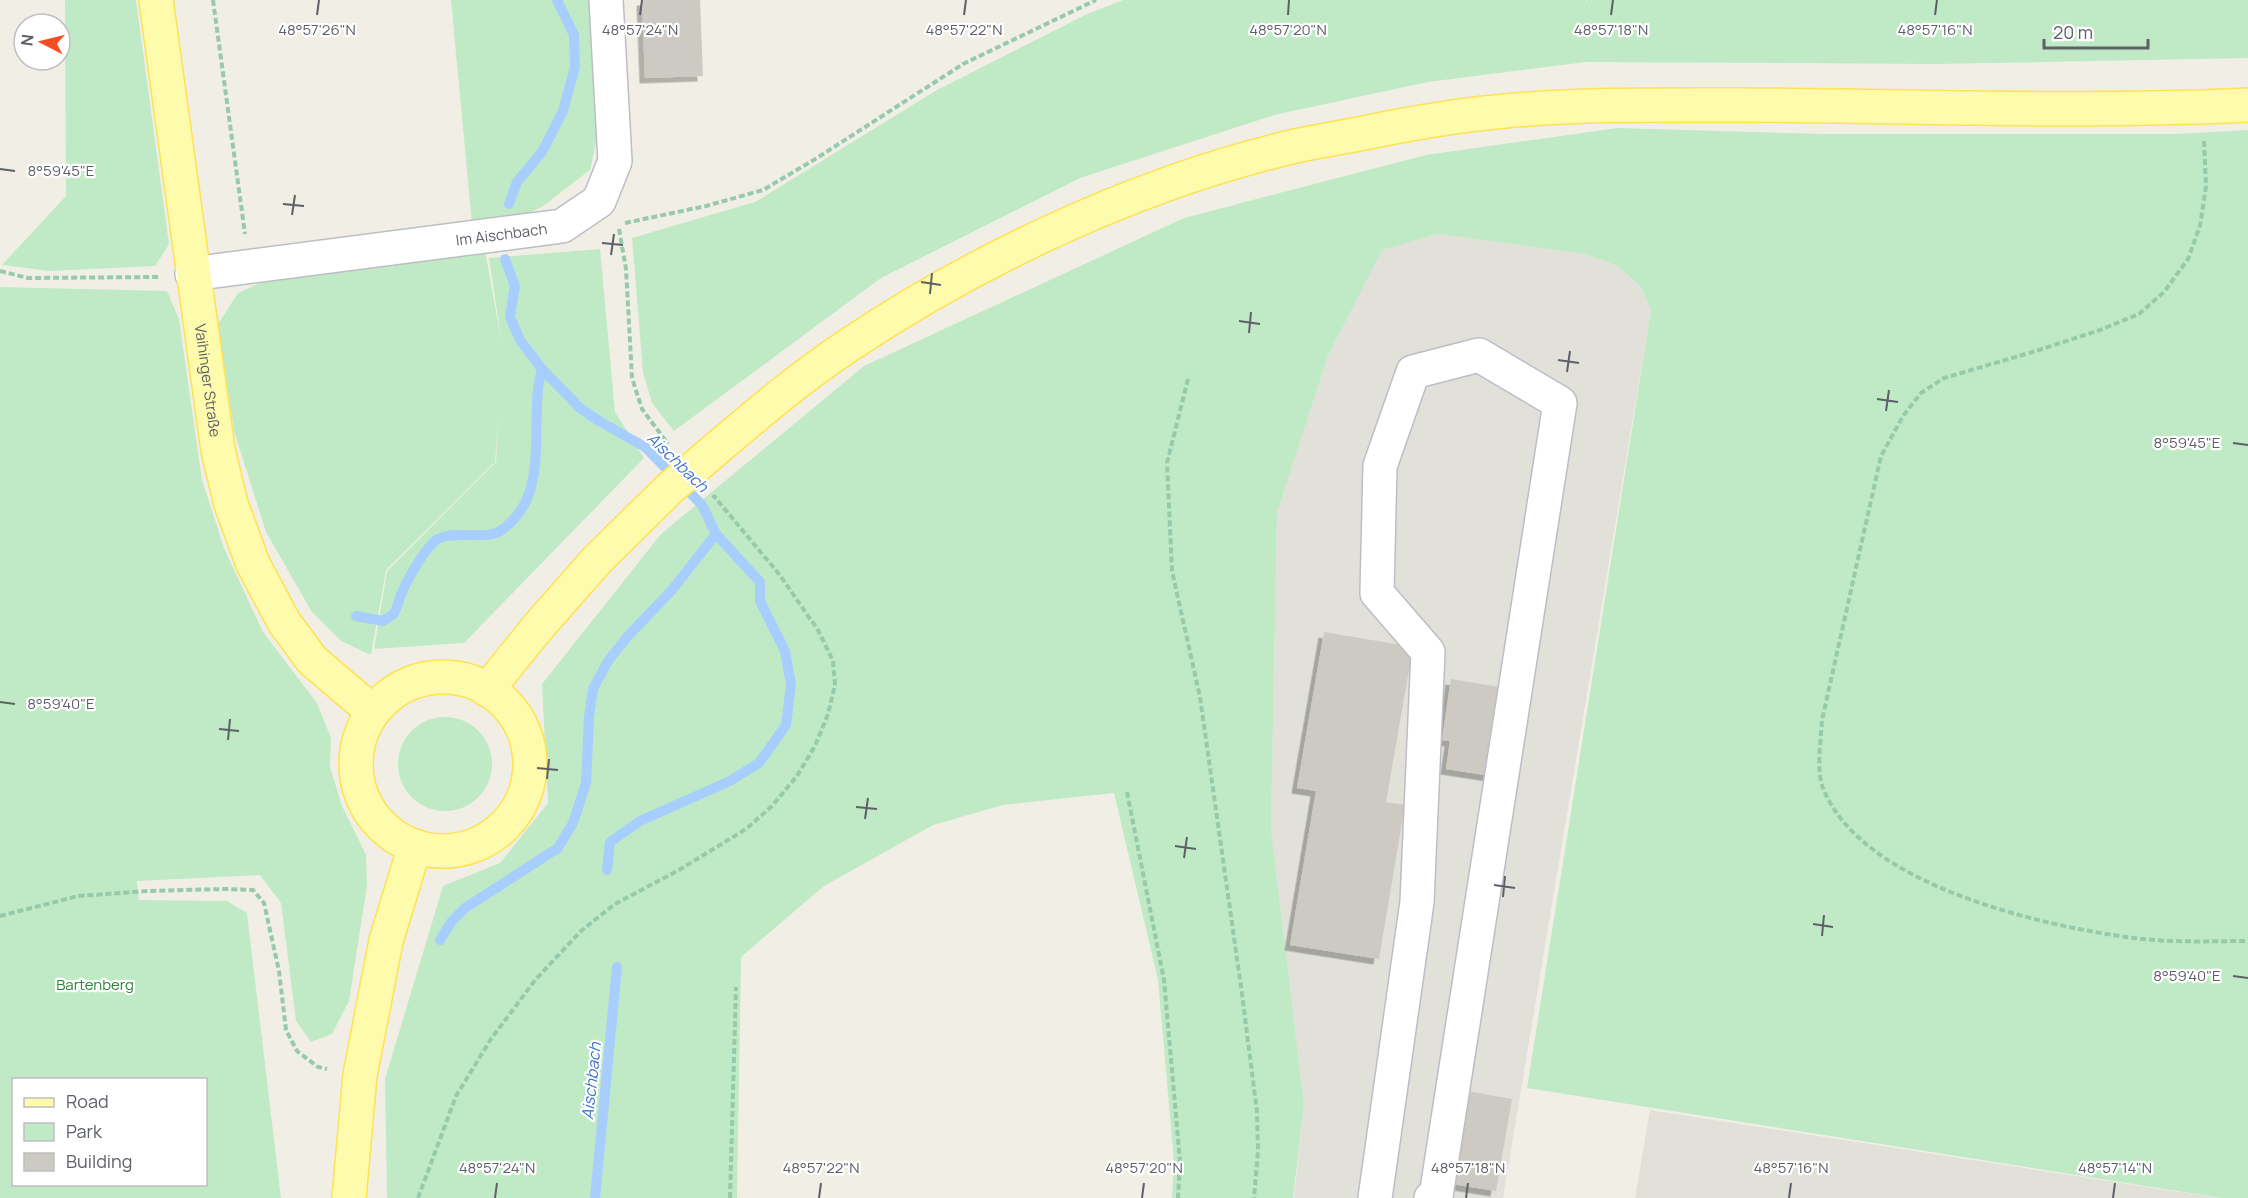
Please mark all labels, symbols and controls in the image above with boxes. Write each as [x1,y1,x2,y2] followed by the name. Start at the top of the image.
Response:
[12,12,72,72] north arrow
[2044,12,2148,50] scale bar
[278,19,356,40] text: 48°57'26"N
[602,19,678,40] text: 48°57'24"N
[926,19,1002,40] text: 48°57'22"N
[1249,19,1327,40] text: 48°57'20"N
[1574,19,1648,40] text: 48°57'18"N
[1898,19,1973,40] text: 48°57'16"N
[2053,20,2093,44] text: 20 m
[15,33,39,47] text: N
[28,160,94,181] text: 8°59'45"E
[455,218,548,250] street label: Im Aischbach
[190,322,227,439] street label: Vaihinger Straße
[643,427,714,497] water label: Aischbach
[2154,432,2220,453] text: 8°59'45"E
[27,693,95,714] text: 8°59'40"E
[2153,965,2221,986] text: 8°59'40"E
[56,974,134,995] park label: Bartenberg
[576,1041,606,1121] water label: Aischbach
[12,1078,207,1186] legend
[66,1089,109,1113] text: Road
[66,1119,103,1143] text: Park
[66,1149,132,1173] text: Building
[459,1157,535,1178] text: 48°57'24"N
[783,1157,859,1178] text: 48°57'22"N
[1105,1157,1183,1178] text: 48°57'20"N
[1431,1157,1505,1178] text: 48°57'18"N
[1754,1157,1829,1178] text: 48°57'16"N
[2078,1157,2152,1178] text: 48°57'14"N

